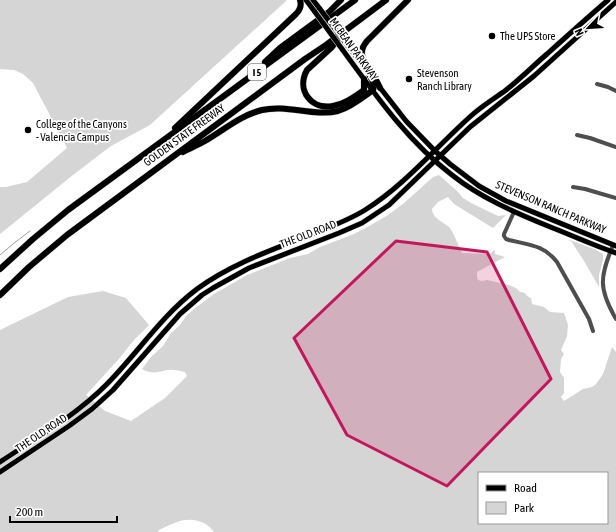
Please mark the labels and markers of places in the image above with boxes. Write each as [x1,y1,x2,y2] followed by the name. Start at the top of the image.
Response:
[500,30,556,42] place label: The UPS Store
[487,31,497,41] marker: The UPS Store
[417,67,472,92] place label: Stevenson Ranch Library
[404,74,414,84] marker: Stevenson Ranch Library
[36,118,127,143] place label: College of the Canyons - Valencia Campus
[23,125,33,135] marker: College of the Canyons - Valencia Campus

